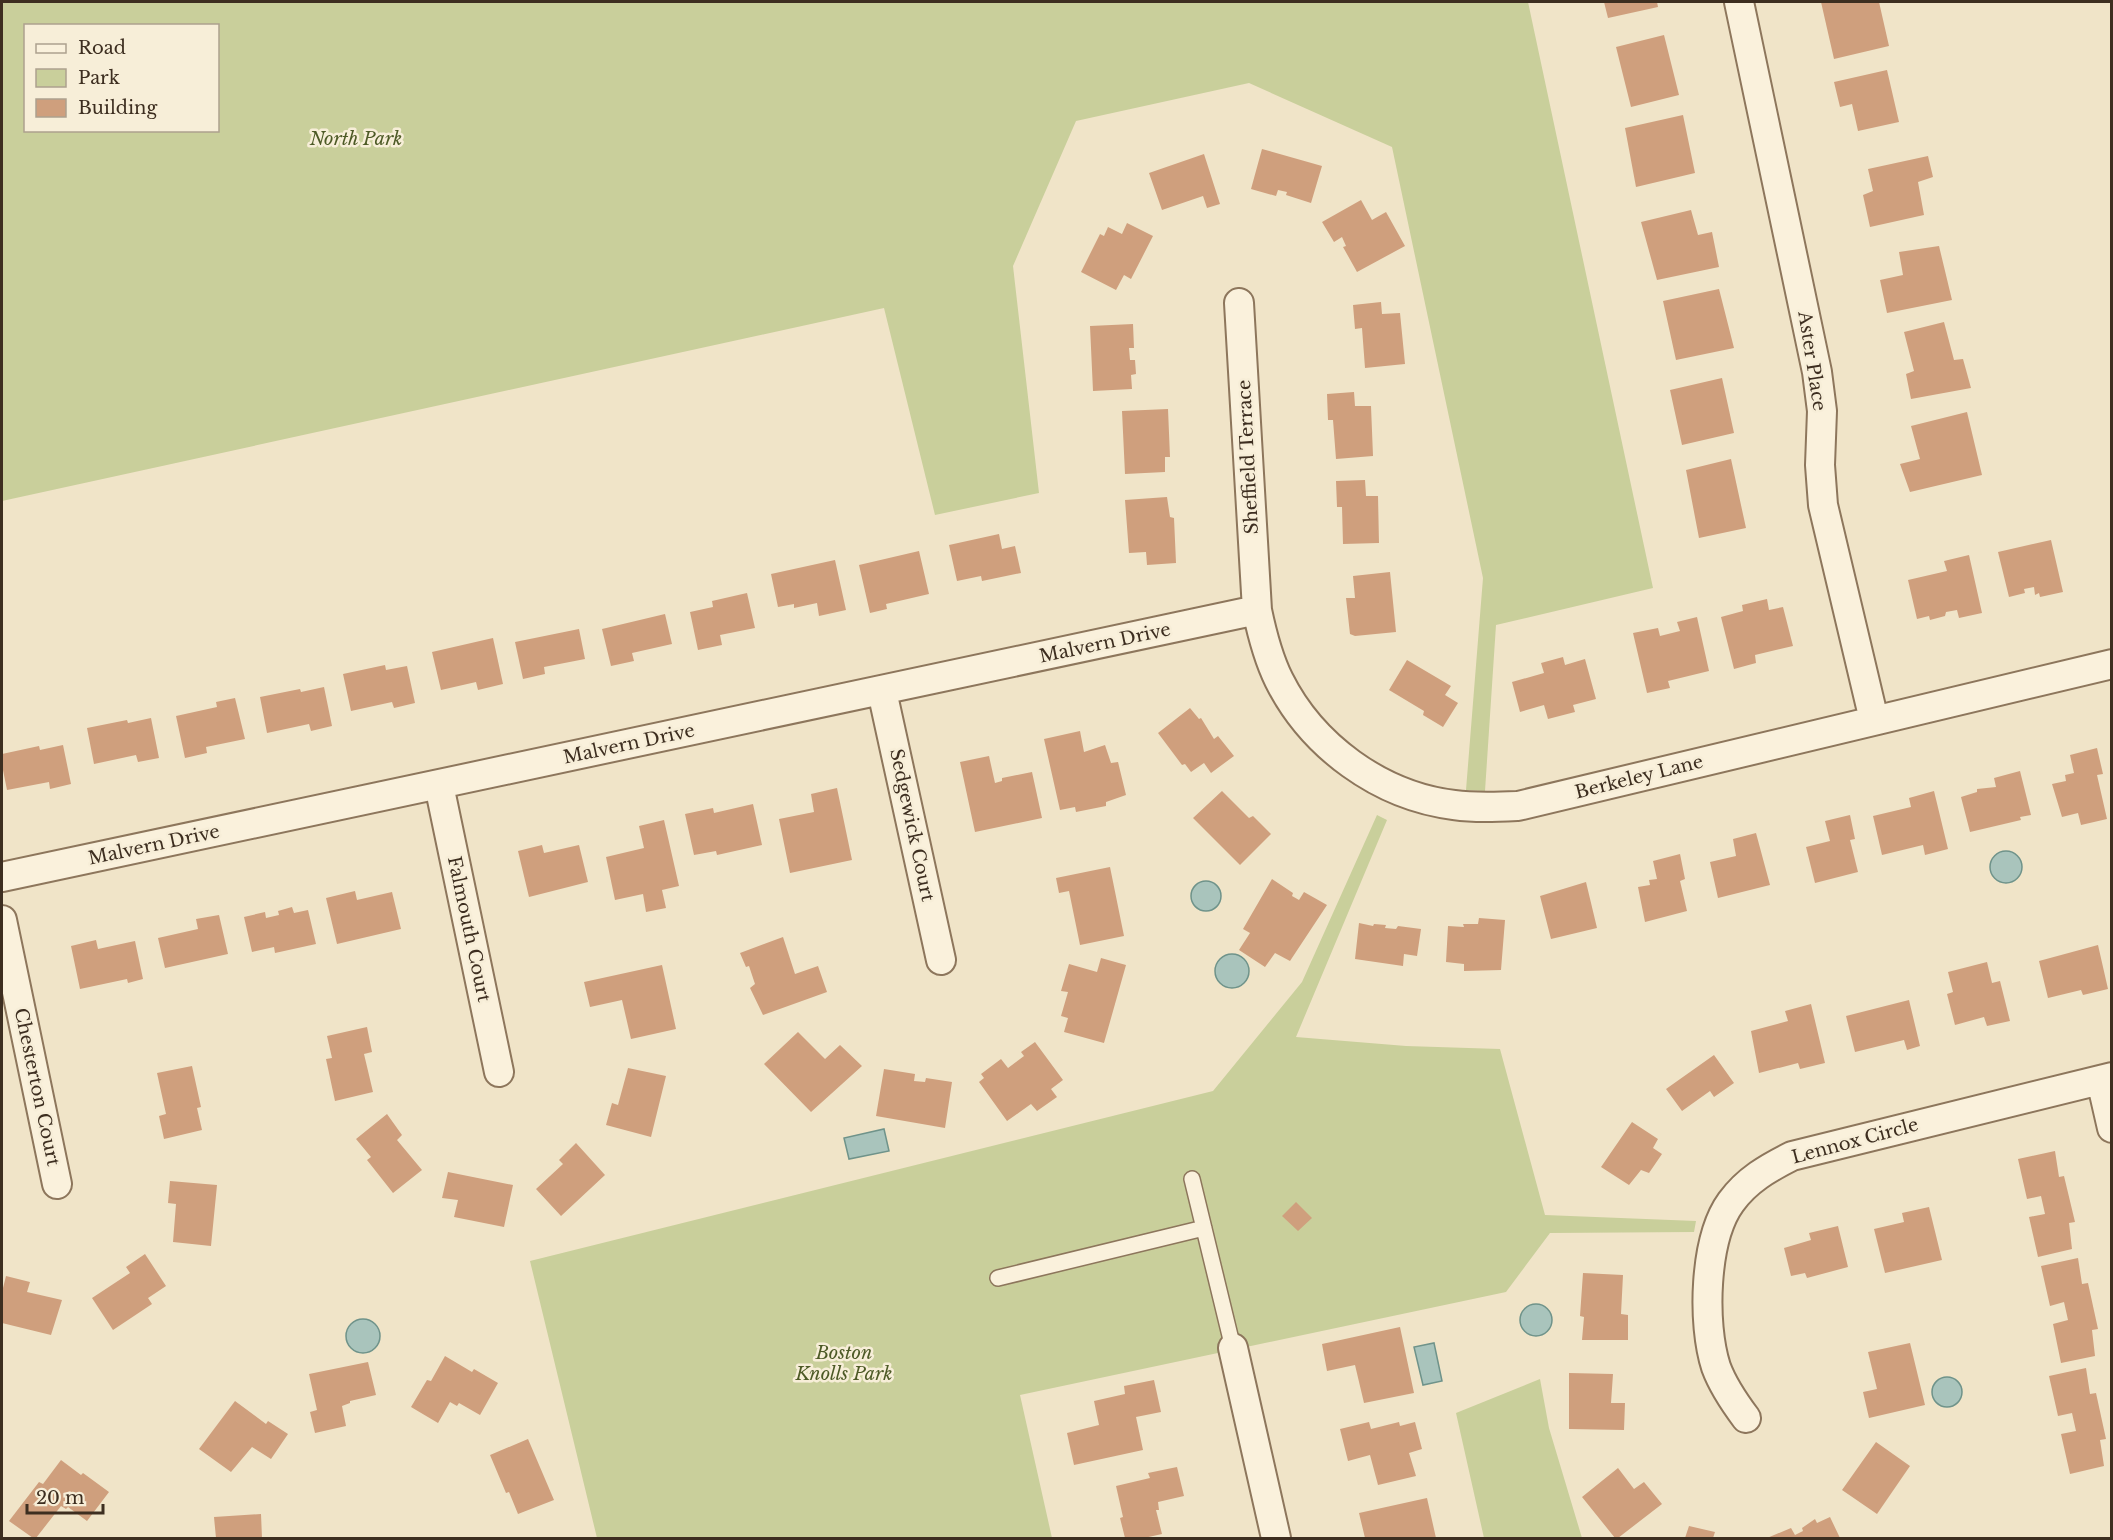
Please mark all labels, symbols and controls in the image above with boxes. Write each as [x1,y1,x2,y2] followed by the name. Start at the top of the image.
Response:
[24,24,219,132] legend
[78,37,126,59] text: Road
[78,67,120,89] text: Park
[78,97,157,119] text: Building
[309,128,402,150] park label: North Park
[1793,309,1831,412] street label: Aster Place
[1233,379,1263,535] street label: Sheffield Terrace
[1037,618,1173,668] street label: Malvern Drive
[561,719,697,769] street label: Malvern Drive
[885,747,939,904] street label: Sedgewick Court
[1573,750,1705,804] street label: Berkeley Lane
[86,820,222,870] street label: Malvern Drive
[443,854,495,1004] street label: Falmouth Court
[10,1006,65,1168] street label: Chesterton Court
[1789,1114,1921,1168] street label: Lennox Circle
[795,1342,892,1385] park label: Boston Knolls Park
[27,1477,104,1515] scale bar
[36,1487,84,1509] text: 20 m

